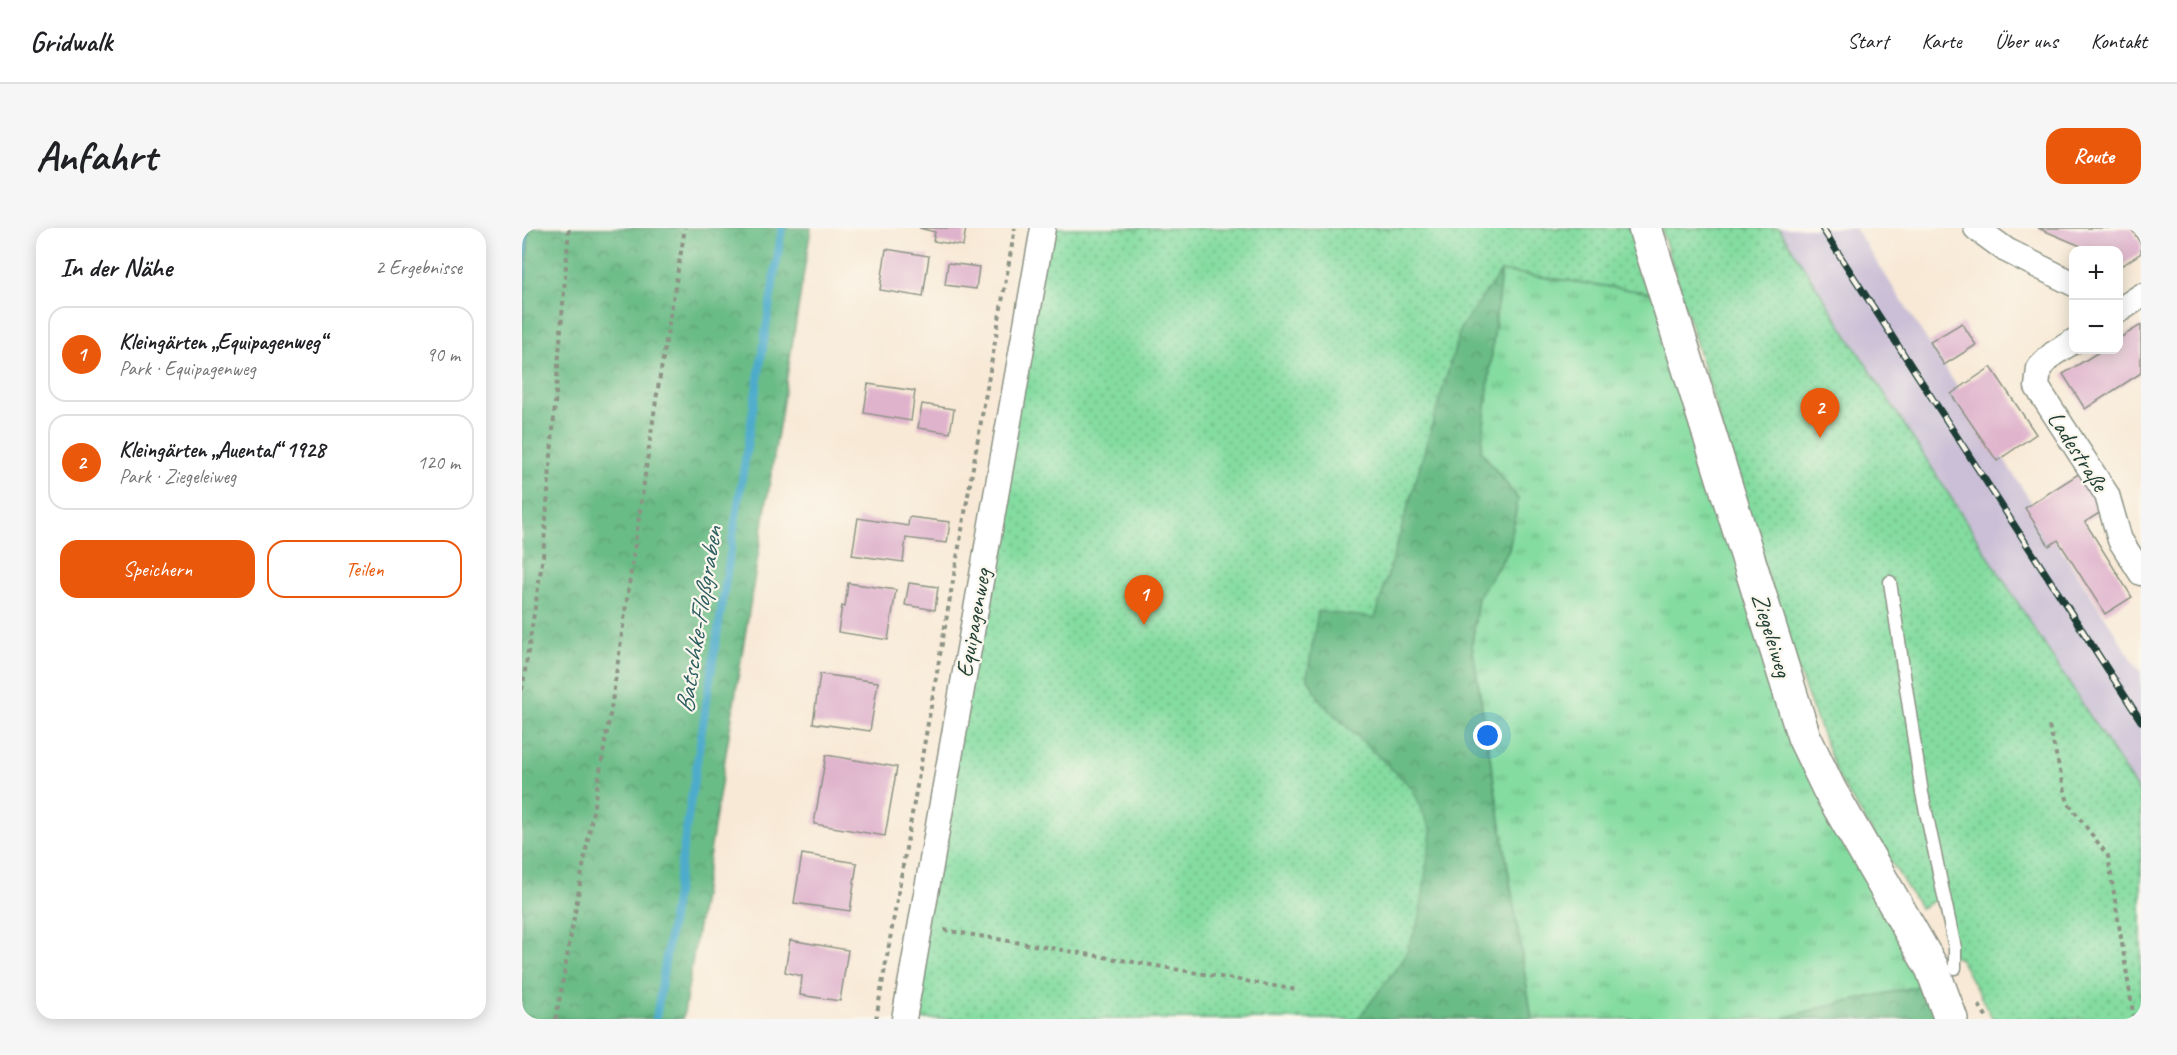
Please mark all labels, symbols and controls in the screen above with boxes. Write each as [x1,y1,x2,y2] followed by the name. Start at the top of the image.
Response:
[30,24,112,59] text: Gridwalk
[1847,28,1888,54] text: Start
[1921,28,1962,54] text: Karte
[1995,28,2058,54] text: Über uns
[2091,28,2147,54] text: Kontakt
[2046,128,2141,184] button: Route
[36,130,156,183] text: Anfahrt
[2069,246,2123,354] map controls
[2069,246,2123,300] button: +
[60,251,172,284] text: In der Nähe
[375,255,462,280] text: 2 Ergebnisse
[2069,300,2123,354] button: −
[119,328,325,356] text: Kleingärten „Equipagenweg“
[77,342,86,367] text: 1
[426,342,460,367] text: 90 m
[119,356,256,381] text: Park · Equipagenweg
[1800,388,1840,438] pin: 2
[2041,405,2116,499] street label: Ladestraße
[119,436,325,464] text: Kleingärten „Auental“ 1928
[77,450,86,475] text: 2
[417,450,460,475] text: 120 m
[119,464,236,489] text: Park · Ziegeleiweg
[667,522,730,716] water label: Batschke‐Floßgraben
[60,540,255,598] button: Speichern
[267,540,462,598] button: Teilen
[949,565,998,680] street label: Equipagenweg
[1124,576,1164,625] pin: 1
[1745,589,1799,682] street label: Ziegeleiweg
[1473,721,1502,750] your location

